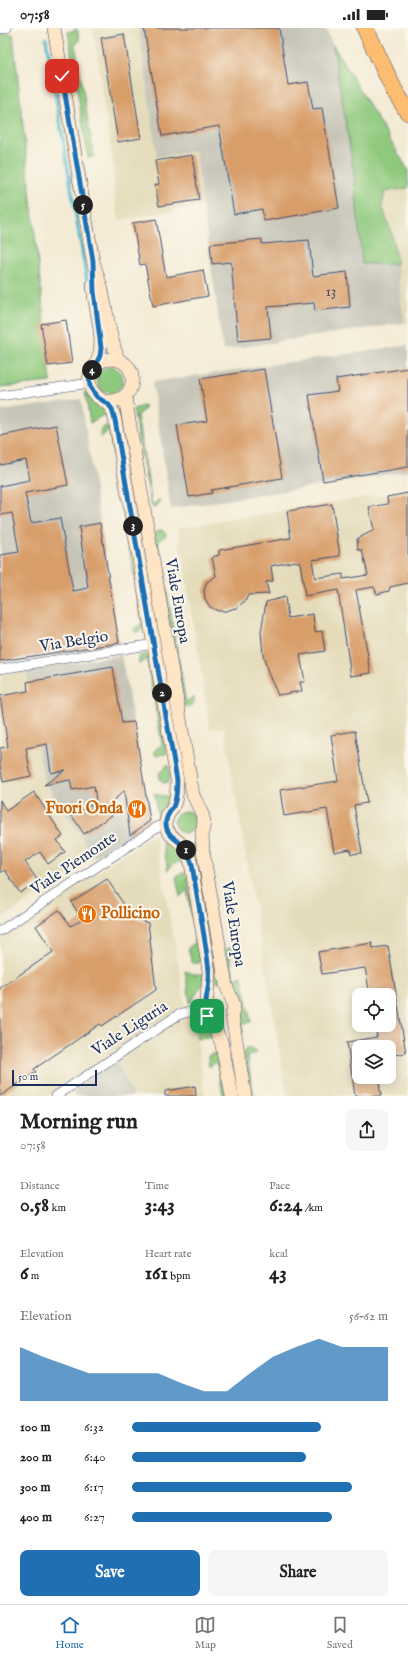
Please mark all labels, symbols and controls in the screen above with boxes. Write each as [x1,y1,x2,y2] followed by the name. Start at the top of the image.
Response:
[20,5,50,24] text: 07:58
[45,59,79,93] pin
[51,65,73,87] icon: check
[73,195,93,215] pin: 5
[81,198,85,212] text: 5
[326,283,336,301] house number: 13
[82,360,102,380] pin: 4
[89,363,95,377] text: 4
[123,516,143,536] pin: 3
[131,519,135,533] text: 3
[159,556,194,645] street label: Viale Europa
[37,627,110,657] street label: Via Belgio
[152,683,172,703] pin: 2
[159,686,165,700] text: 2
[126,798,148,820] restaurant icon: Fuori Onda
[45,799,124,819] place label: Fuori Onda
[26,828,121,901] street label: Viale Piemonte
[176,840,196,860] pin: 1
[184,843,188,857] text: 1
[216,879,250,968] street label: Viale Europa
[76,903,98,925] restaurant icon: Pollicino
[101,904,160,924] place label: Pollicino
[352,988,396,1084] map controls
[352,988,396,1032] button: locate
[87,997,172,1061] street label: Viale Liguria
[190,999,224,1033] pin
[196,1005,218,1027] icon: arrive
[352,1040,396,1084] button: layers
[12,1068,97,1087] scale bar
[18,1070,38,1084] text: 50 m
[20,1108,138,1136] text: Morning run
[346,1109,388,1151] button: share
[20,1137,46,1154] text: 07:58
[20,1179,60,1193] text: Distance
[145,1179,169,1193] text: Time
[269,1179,290,1193] text: Pace
[20,1193,49,1218] text: 0.58
[145,1193,175,1218] text: 3:43
[269,1193,302,1218] text: 6:24
[49,1201,66,1215] text: km
[302,1201,323,1215] text: /km
[20,1247,64,1261] text: Elevation
[145,1247,192,1261] text: Heart rate
[269,1247,288,1261] text: kcal
[20,1261,28,1286] text: 6
[145,1261,168,1286] text: 161
[269,1261,287,1286] text: 43
[28,1269,39,1283] text: m
[168,1269,191,1283] text: bpm
[20,1308,72,1325] text: Elevation
[349,1308,388,1325] text: 56–62 m
[20,1419,50,1436] text: 100 m
[84,1419,104,1436] text: 6:32
[20,1449,52,1466] text: 200 m
[84,1449,106,1466] text: 6:40
[20,1479,51,1496] text: 300 m
[84,1479,104,1496] text: 6:17
[20,1509,52,1526] text: 400 m
[84,1509,105,1526] text: 6:27
[20,1550,200,1596] button: Save
[208,1550,388,1596] button: Share
[55,1614,84,1652] tab: Home
[194,1614,216,1652] tab: Map
[327,1614,353,1652] tab: Saved

